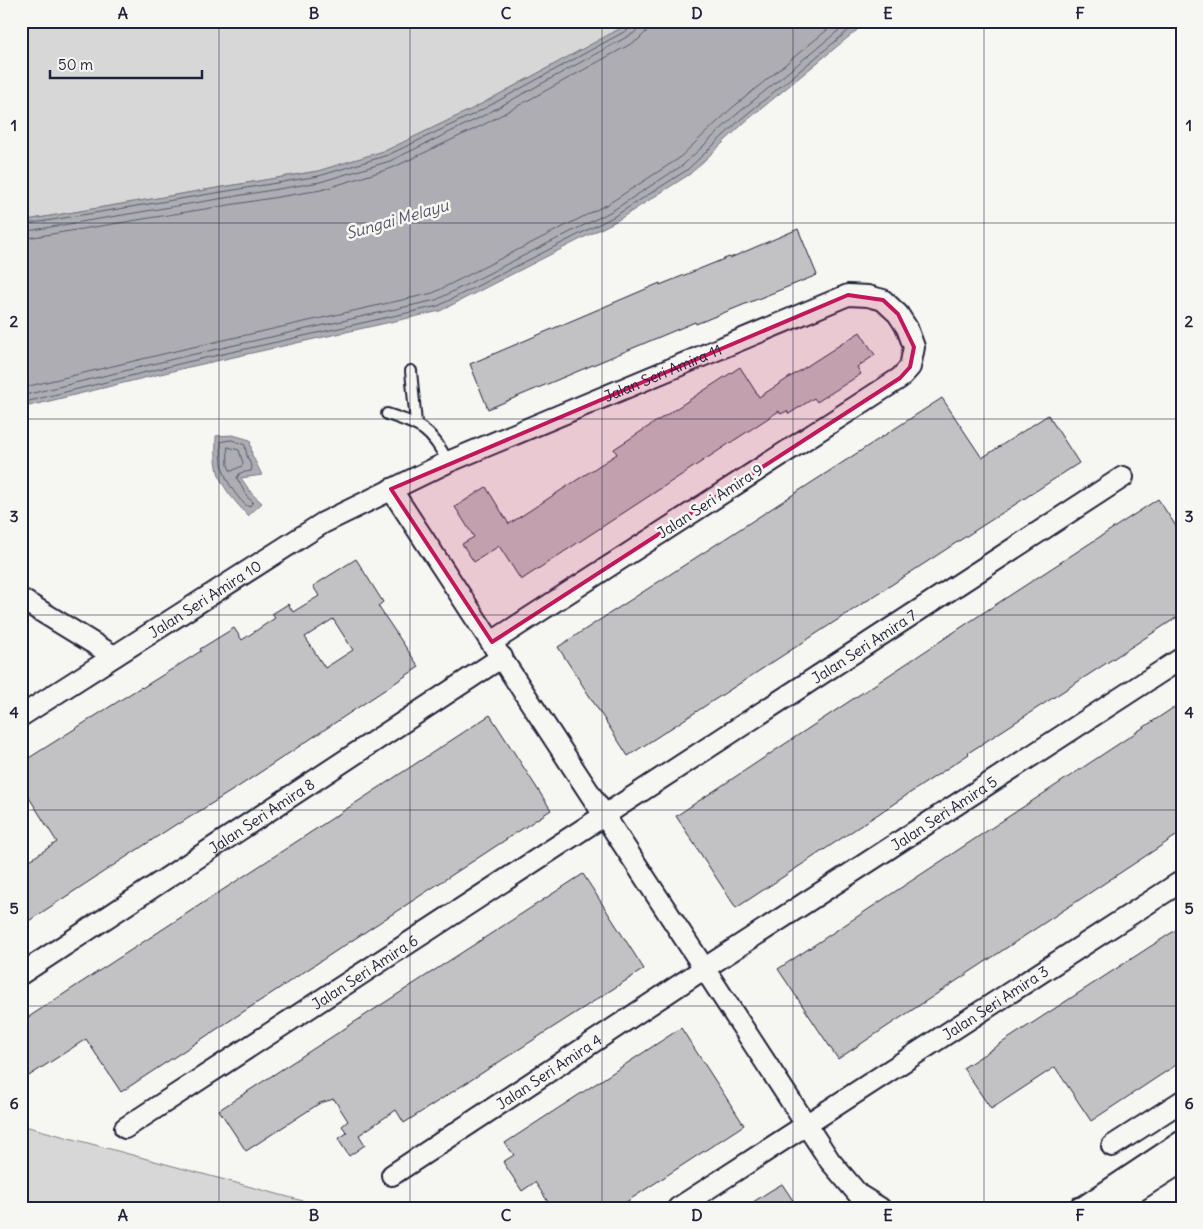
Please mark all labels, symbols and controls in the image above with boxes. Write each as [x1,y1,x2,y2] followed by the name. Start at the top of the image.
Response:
[118,3,128,23] text: A
[309,3,320,23] text: B
[501,3,512,23] text: C
[691,3,703,23] text: D
[883,3,893,23] text: E
[1075,3,1085,23] text: F
[50,48,202,80] scale bar
[58,55,93,74] text: 50 m
[11,115,17,135] text: 1
[1186,115,1192,135] text: 1
[344,194,452,243] water label: Sungai Melayu
[10,311,19,331] text: 2
[1185,311,1194,331] text: 2
[601,339,724,405] street label: Jalan Seri Amira 11
[653,460,767,542] street label: Jalan Seri Amira 9
[9,506,19,526] text: 3
[1184,506,1194,526] text: 3
[145,556,265,642] street label: Jalan Seri Amira 10
[808,605,920,687] street label: Jalan Seri Amira 7
[9,702,19,722] text: 4
[1184,702,1194,722] text: 4
[887,771,1000,854] street label: Jalan Seri Amira 5
[205,774,318,857] street label: Jalan Seri Amira 8
[9,898,19,918] text: 5
[1184,898,1194,918] text: 5
[308,930,421,1013] street label: Jalan Seri Amira 6
[938,961,1052,1044] street label: Jalan Seri Amira 3
[492,1029,606,1113] street label: Jalan Seri Amira 4
[9,1093,19,1113] text: 6
[1184,1093,1194,1113] text: 6
[118,1205,128,1225] text: A
[309,1205,320,1225] text: B
[501,1205,512,1225] text: C
[691,1205,703,1225] text: D
[883,1205,893,1225] text: E
[1075,1205,1085,1225] text: F

